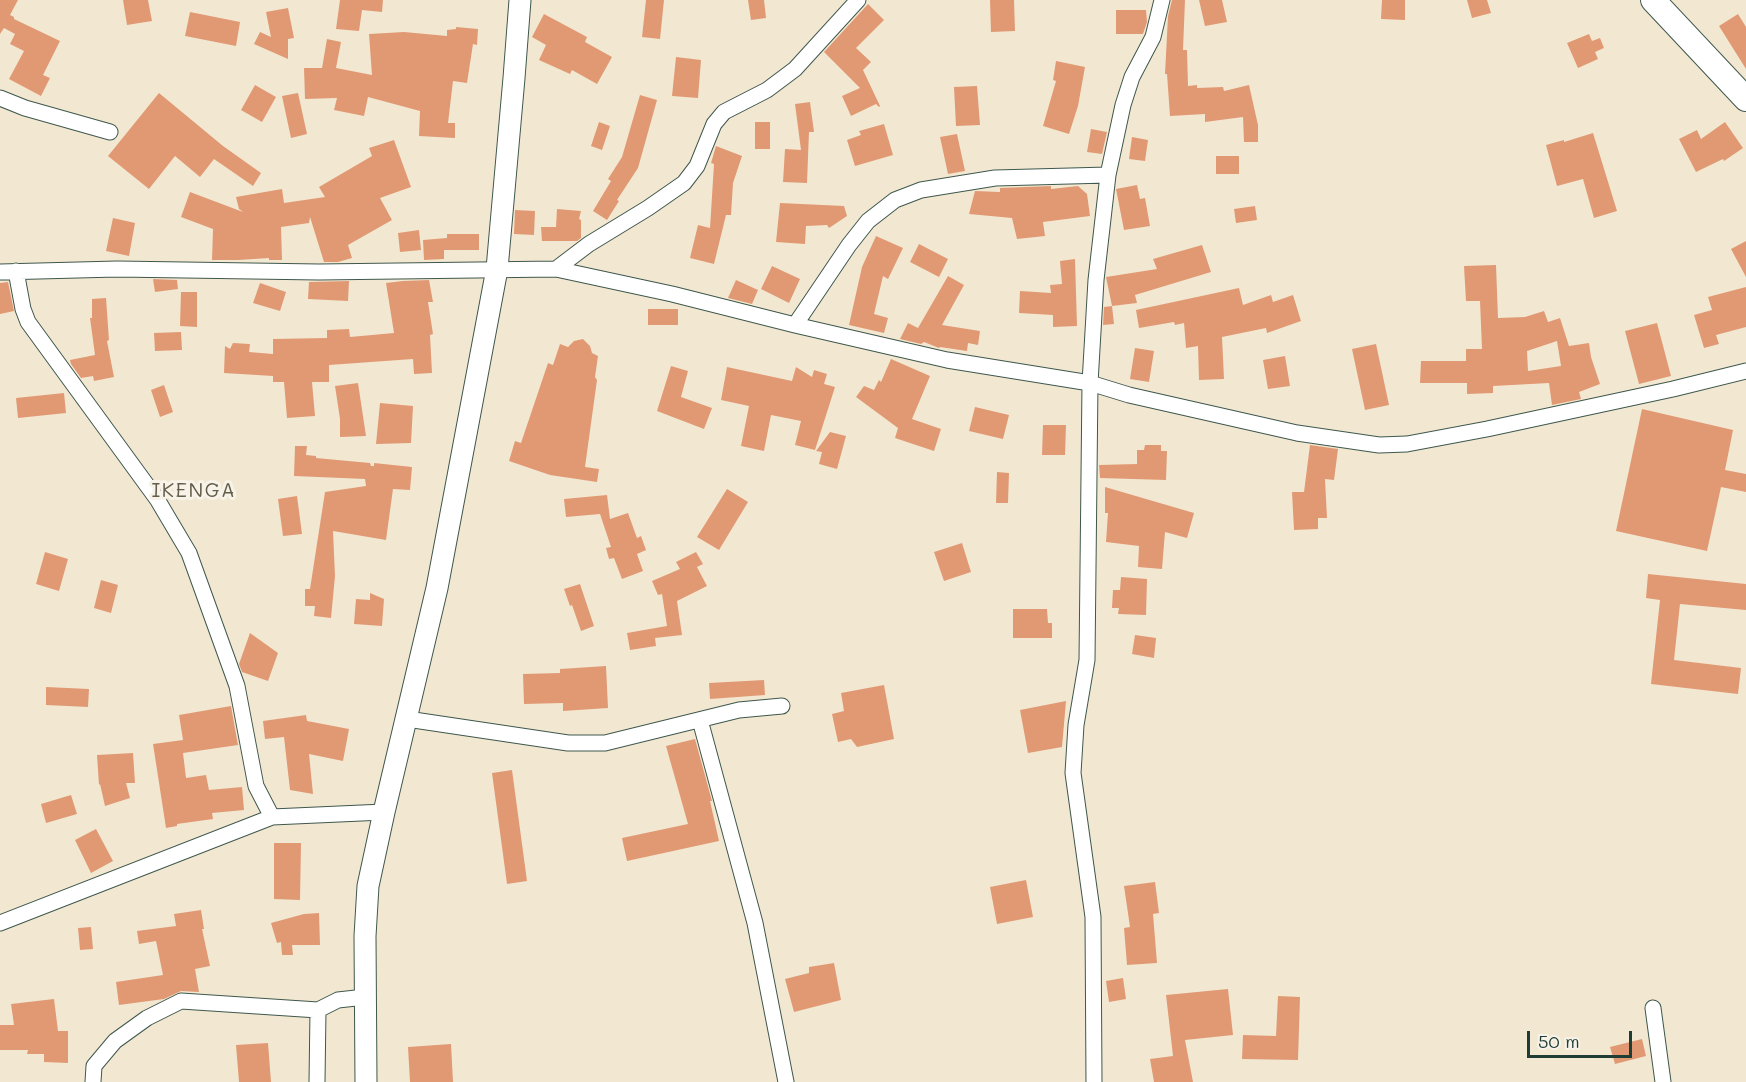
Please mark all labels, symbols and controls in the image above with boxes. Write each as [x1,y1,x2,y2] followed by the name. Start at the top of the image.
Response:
[152,479,236,503] district label: IKENGA
[1530,1019,1635,1057] scale bar
[1538,1029,1580,1053] text: 50 m

